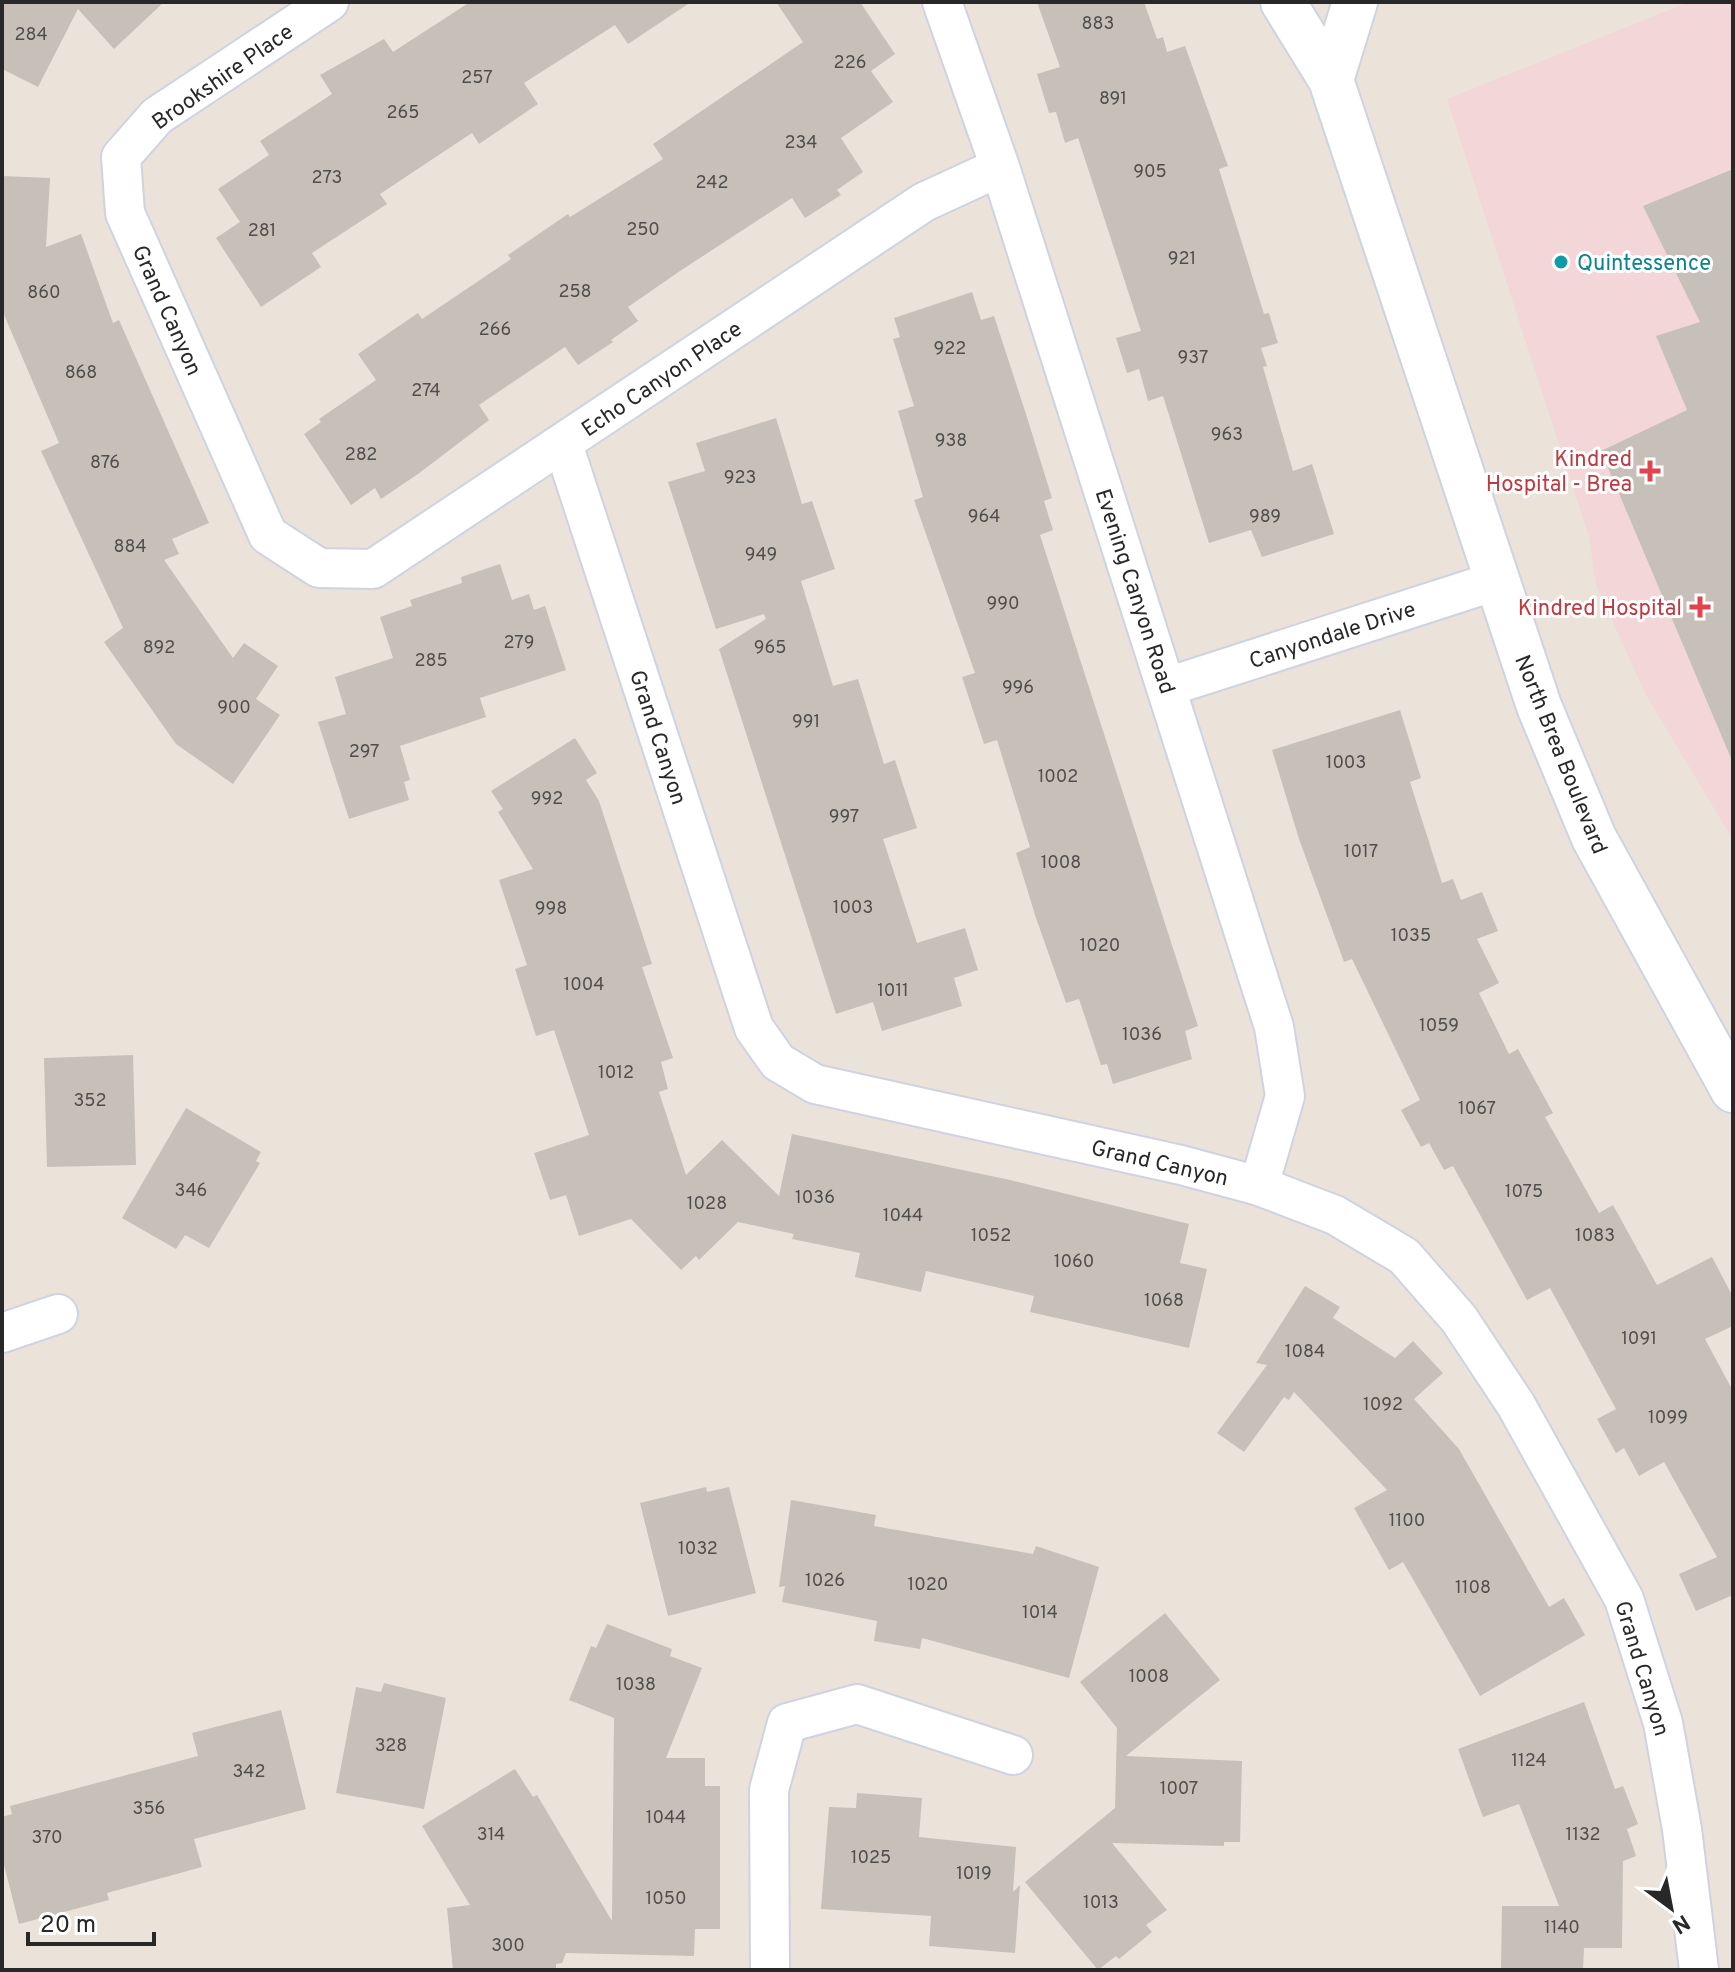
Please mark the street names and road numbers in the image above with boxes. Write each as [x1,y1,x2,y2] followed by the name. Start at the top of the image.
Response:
[148,19,299,137] street label: Brookshire Place
[125,242,206,380] street label: Grand Canyon
[577,316,748,444] street label: Echo Canyon Place
[1088,486,1180,698] street label: Evening Canyon Road
[1246,597,1420,676] street label: Canyondale Drive
[1507,651,1612,859] street label: North Brea Boulevard
[622,667,691,808] street label: Grand Canyon
[1088,1136,1231,1193] street label: Grand Canyon
[1607,1598,1674,1740] street label: Grand Canyon

